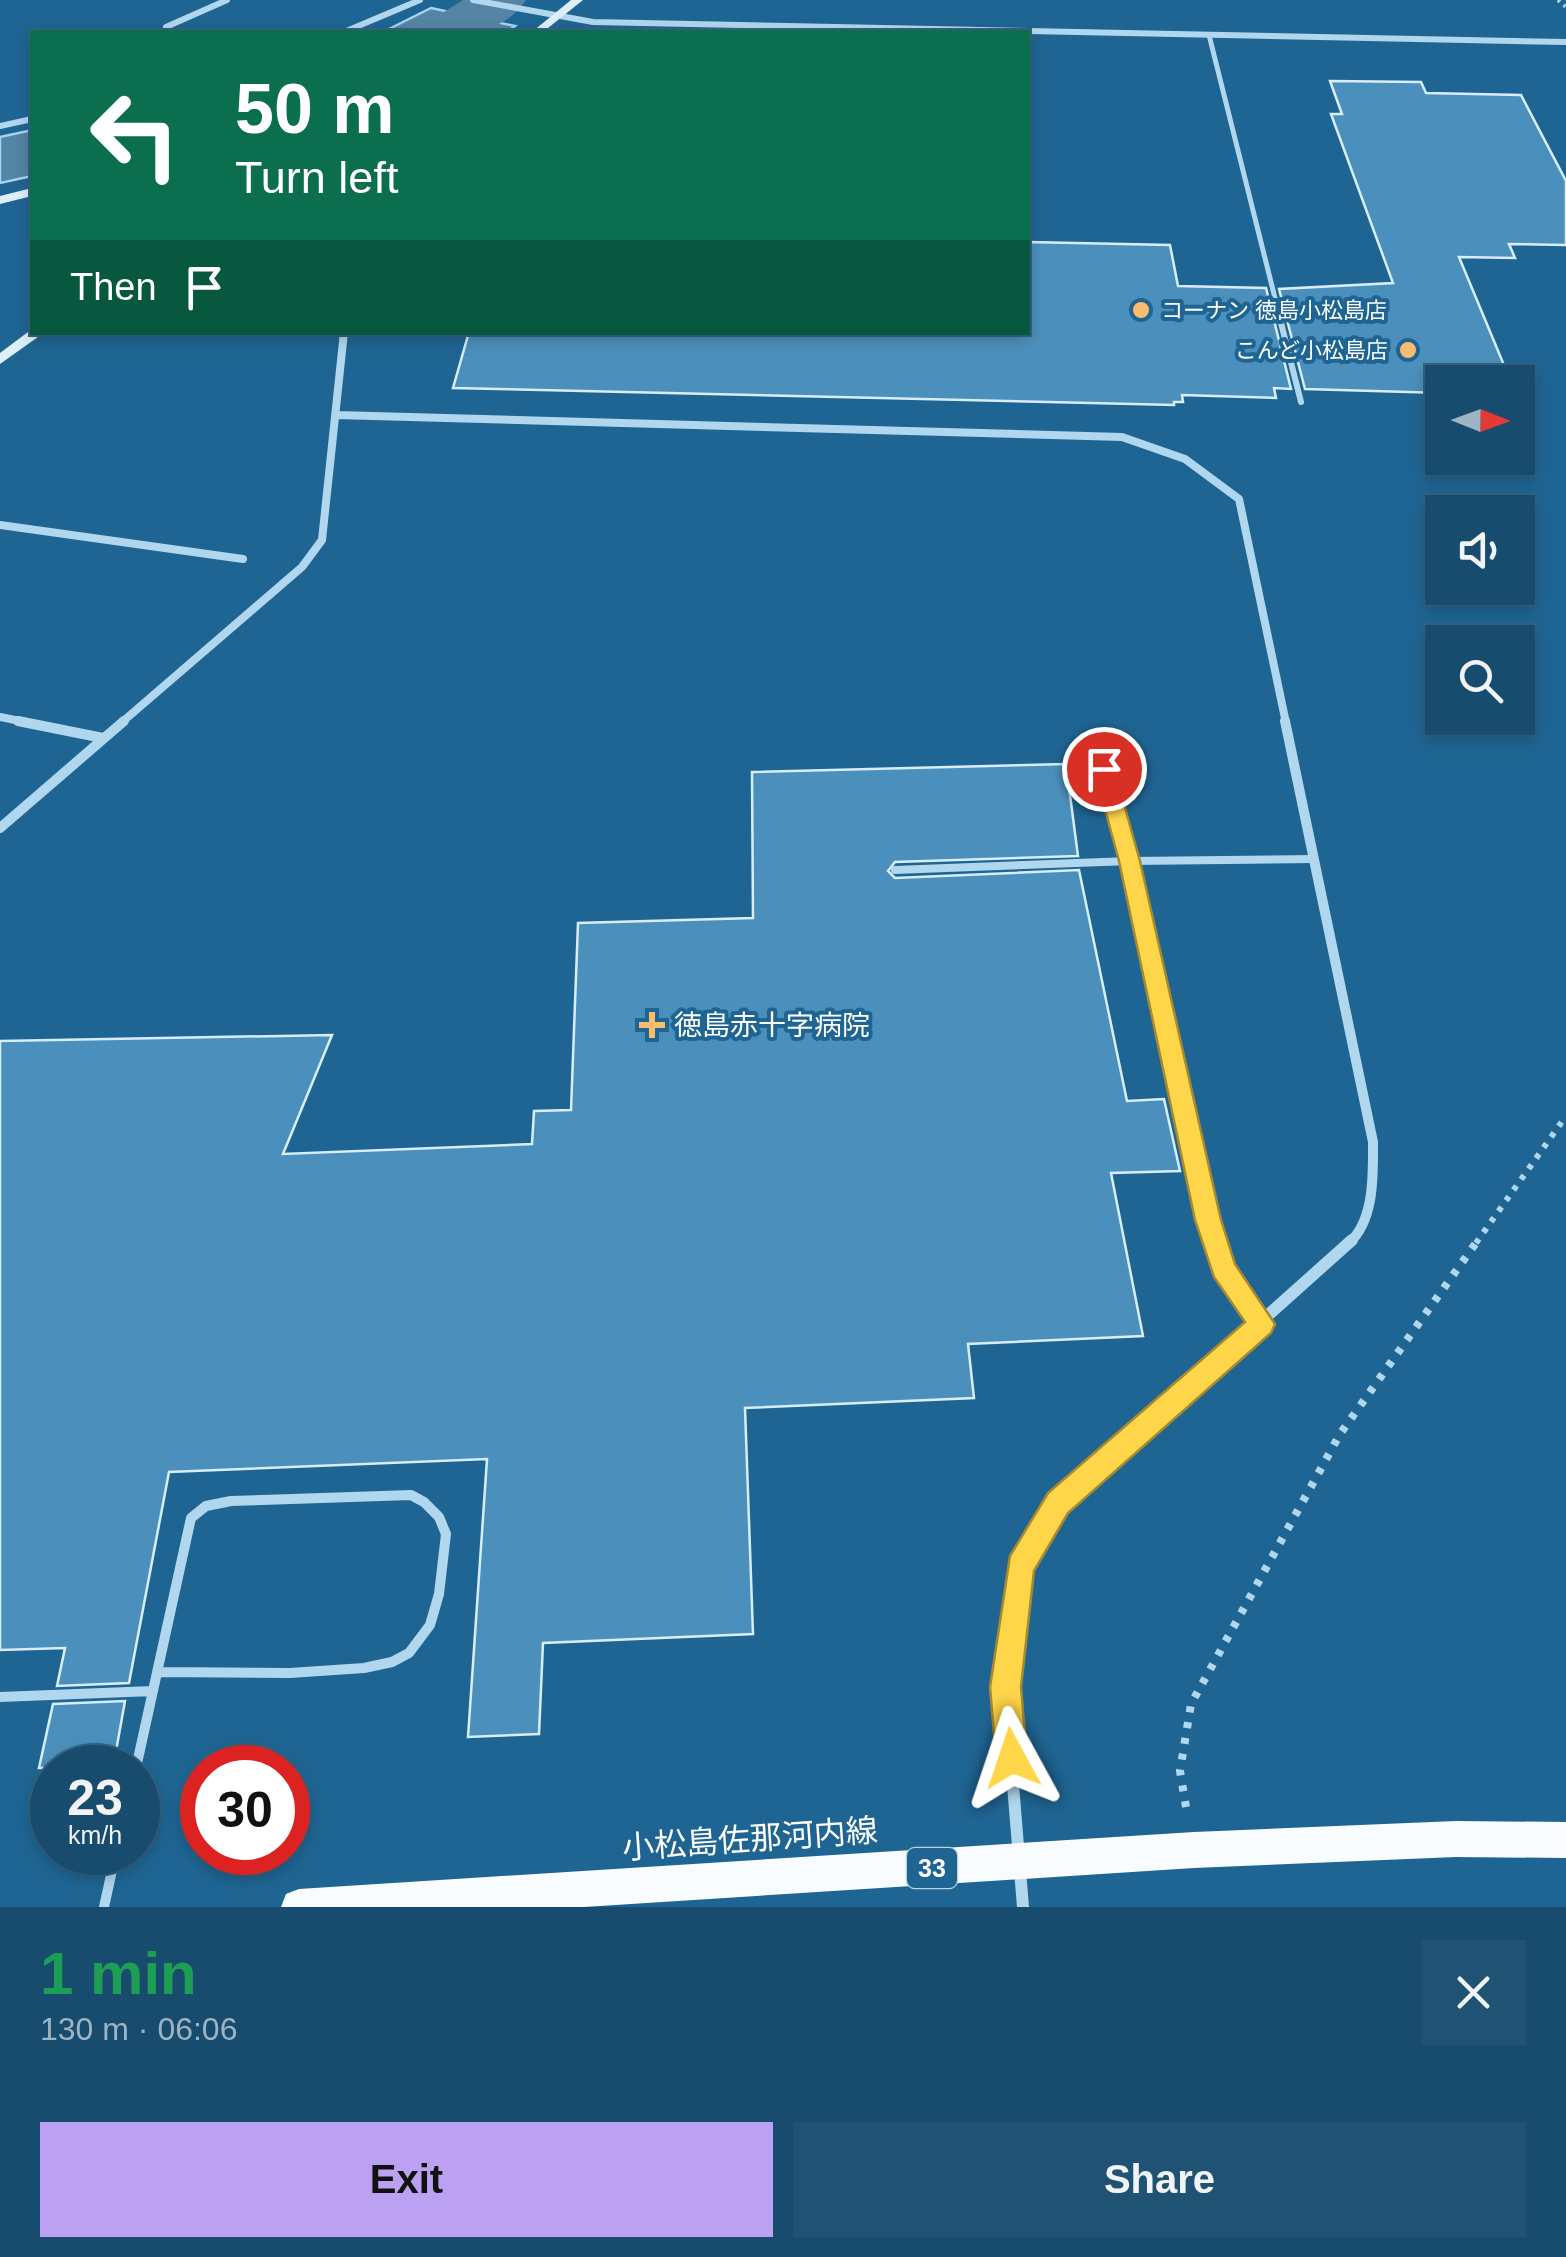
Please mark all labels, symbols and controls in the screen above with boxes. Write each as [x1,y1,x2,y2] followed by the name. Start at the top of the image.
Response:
[70,70,200,200] icon: left
[235,70,395,148] text: 50 m
[235,152,398,203] text: Turn left
[177,260,232,315] icon: arrive
[70,266,157,308] text: Then
[1161,298,1387,323] place label: コーナン 徳島小松島店
[1130,299,1152,321] marker: コーナン 徳島小松島店
[1235,338,1388,363] place label: こんど小松島店
[1397,339,1419,361] marker: こんど小松島店
[1425,365,1535,475] north arrow
[1425,365,1535,735] map controls
[1425,495,1535,605] button: sound
[1425,625,1535,735] button: search
[1062,727,1147,812] pin
[1077,742,1132,797] icon: arrive
[674,1010,870,1041] place label: 徳島赤十字病院
[639,1012,665,1038] marker: 徳島赤十字病院
[960,1706,1064,1810] position arrow
[180,1745,310,1875] speed limit sign: 30
[67,1770,123,1826] text: 23
[621,1812,879,1866] street label: 小松島佐那河内線
[68,1821,122,1849] text: km/h
[907,1848,957,1888] road number: 33
[40,1940,197,2007] text: 1 min
[1421,1940,1526,2045] button: close
[40,2011,237,2047] text: 130 m · 06:06
[40,2122,773,2237] button: Exit
[793,2122,1526,2237] button: Share

